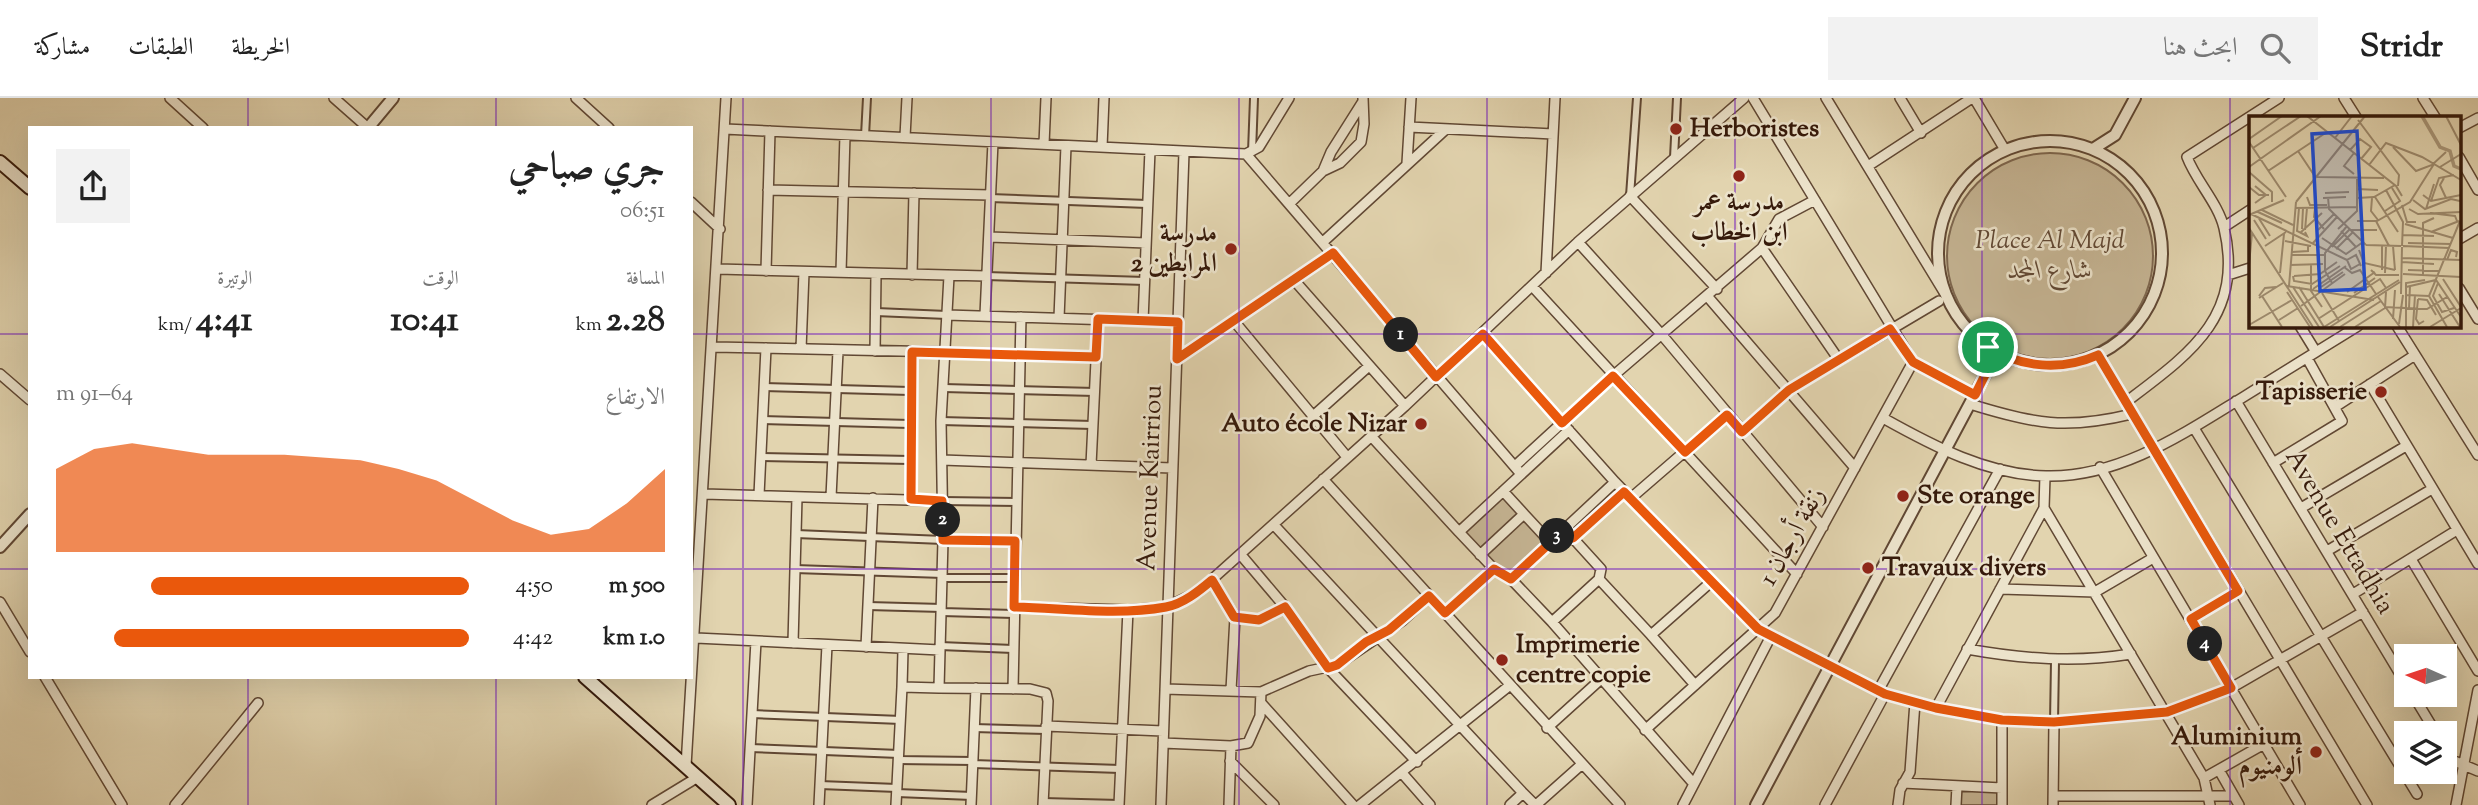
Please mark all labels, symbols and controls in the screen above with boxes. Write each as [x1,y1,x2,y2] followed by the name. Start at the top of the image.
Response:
[1828,17,2318,80] search box
[2360,24,2443,72] text: Stridr
[2256,29,2294,67] icon: search
[2163,30,2238,67] text: ابحث هنا
[35,31,90,65] text: مشاركة
[128,31,194,65] text: الطبقات
[232,31,290,65] text: الخريطة
[1690,111,1819,148] place label: Herboristes
[2249,116,2460,327] inset map
[1668,121,1684,137] marker: Herboristes
[509,142,665,196] text: جري صباحي
[56,149,130,223] button: share
[1731,168,1747,184] marker: مدرسة عمر ابن الخطاب
[1690,185,1788,252] place label: مدرسة عمر ابن الخطاب
[620,195,665,228] text: 06:51
[1131,216,1217,283] place label: مدرسة المرابطين 2
[1975,223,2125,291] park label: Place Al Majd شارع المجد
[1223,241,1239,257] marker: مدرسة المرابطين 2
[217,266,252,293] text: الوتيرة
[422,266,459,293] text: الوقت
[626,266,665,293] text: المسافة
[196,296,252,347] text: 4:41
[390,296,459,347] text: 10:41
[606,296,665,347] text: 2.28
[158,312,196,339] text: /km
[576,312,606,339] text: km
[1384,317,1418,352] pin: 1
[1958,317,2018,377] pin
[1397,321,1404,348] text: 1
[1969,328,2007,366] icon: arrive
[2256,374,2367,411] place label: Tapisserie
[56,378,133,411] text: 64–91 m
[605,382,665,415] text: الارتفاع
[1129,384,1173,572] street label: Avenue Kairriou
[2373,384,2389,400] marker: Tapisserie
[1221,406,1407,443] place label: Auto école Nizar
[1413,416,1429,432] marker: Auto école Nizar
[2275,442,2403,622] street label: Avenue Ettadhia
[1917,478,2035,515] place label: Ste orange
[1750,480,1835,593] street label: زنقة أرجان 1
[1895,488,1911,504] marker: Ste orange
[926,502,960,538] pin: 2
[938,506,947,533] text: 2
[1540,518,1574,554] pin: 3
[1553,522,1560,549] text: 3
[1882,550,2046,587] place label: Travaux divers
[1860,560,1876,576] marker: Travaux divers
[515,570,553,603] text: 4:50
[609,570,665,603] text: 500 m
[513,622,553,655] text: 4:42
[603,622,665,655] text: 1.0 km
[2188,626,2222,662] pin: 4
[1516,627,1651,694] place label: Imprimerie centre copie
[2200,630,2209,657] text: 4
[2394,644,2457,707] north arrow
[2394,644,2457,784] map controls
[1494,652,1510,668] marker: Imprimerie centre copie
[2171,719,2303,788] place label: Aluminium ألومنيوم
[2394,721,2457,784] button: layers
[2308,744,2324,760] marker: Aluminium ألومنيوم

